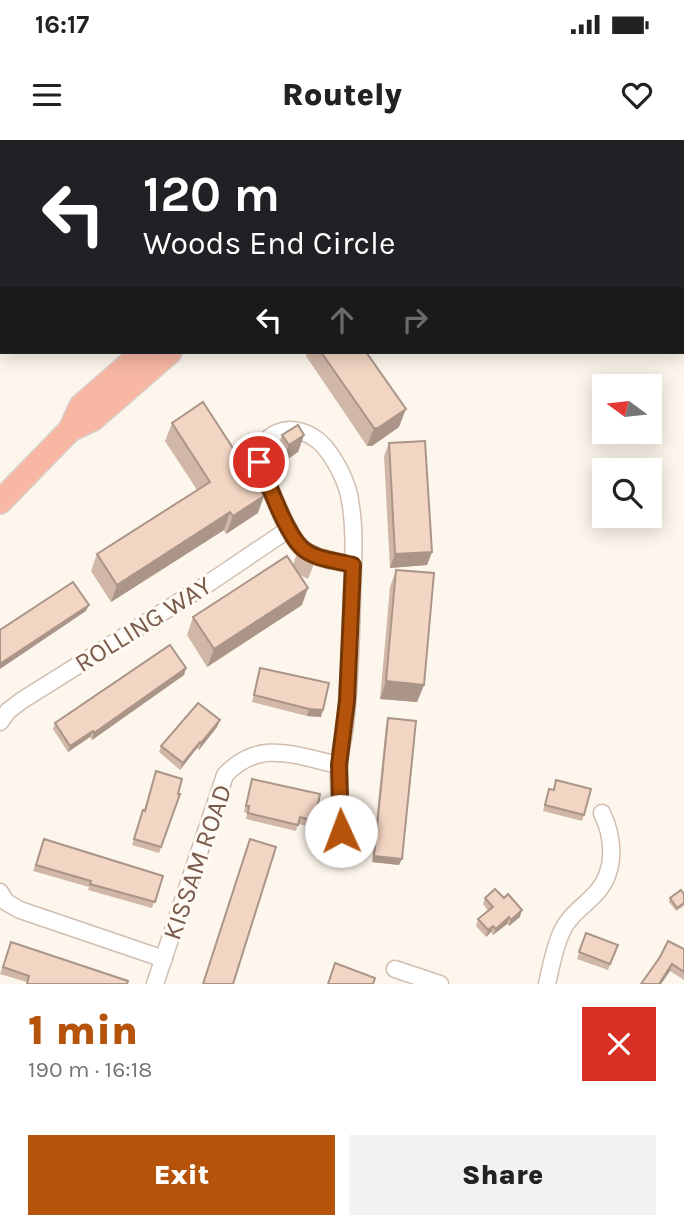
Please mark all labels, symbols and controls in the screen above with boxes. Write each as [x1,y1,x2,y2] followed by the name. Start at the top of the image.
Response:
[35,9,89,40] text: 16:17
[28,76,66,114] icon: menu
[282,76,402,113] text: Routely
[618,76,656,114] icon: heart
[143,166,280,223] text: 120 m
[28,168,119,259] icon: left
[143,225,395,262] text: Woods End Circle
[250,301,288,339] icon: left
[323,301,361,339] icon: ahead
[396,301,434,339] icon: right
[592,374,662,444] north arrow
[592,374,662,528] map controls
[229,432,289,492] pin
[240,443,278,481] icon: arrive
[592,458,662,528] button: search
[69,570,218,679] street label: ROLLING WAY
[156,780,239,944] street label: KISSAM ROAD
[304,794,378,868] position arrow
[28,1005,138,1055] text: 1 min
[582,1007,656,1081] button: close
[28,1056,152,1083] text: 190 m · 16:18
[28,1135,335,1215] button: Exit
[349,1135,656,1215] button: Share

